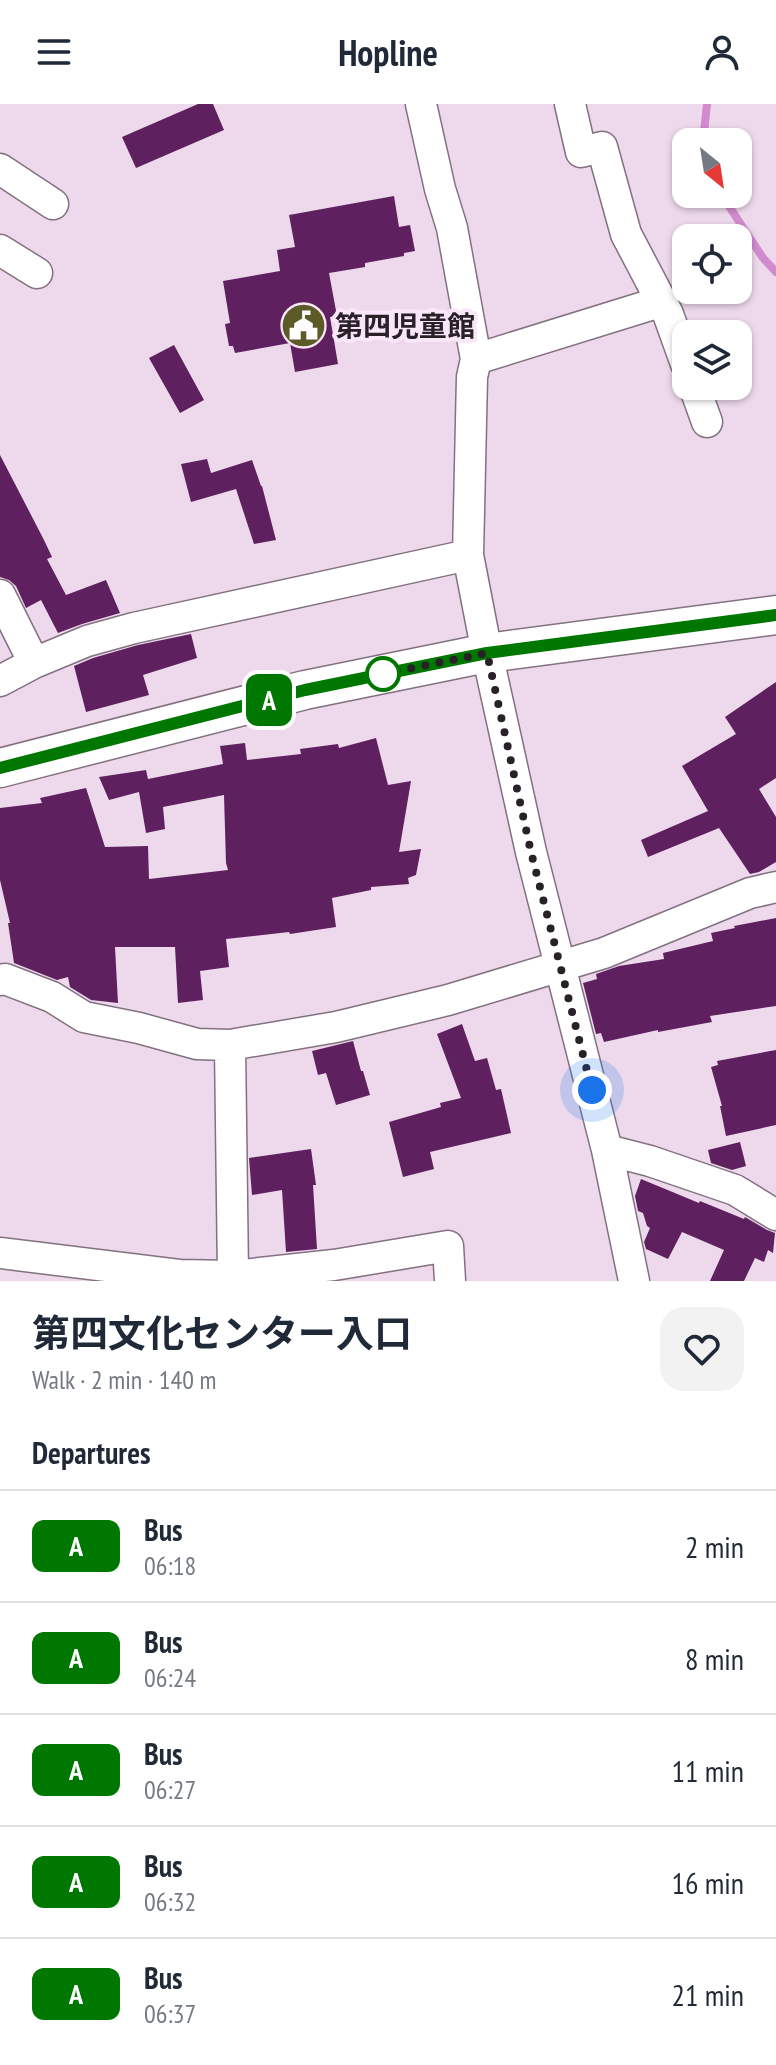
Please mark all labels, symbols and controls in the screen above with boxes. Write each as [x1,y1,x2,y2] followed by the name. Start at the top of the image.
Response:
[338,29,438,76] text: Hopline
[32,30,76,74] icon: menu
[700,30,744,74] icon: person
[672,128,752,208] north arrow
[672,128,752,400] map controls
[672,224,752,304] button: locate
[280,301,328,349] public building icon: 第四児童館
[335,307,475,344] place label: 第四児童館
[672,320,752,400] button: layers
[366,657,400,691] unlabelled marker
[243,674,295,726] line badge: A
[262,681,276,718] text: A
[572,1070,612,1110] your location
[660,1307,744,1391] button: heart
[32,1308,412,1357] text: 第四文化センター入口
[32,1363,216,1396] text: Walk · 2 min · 140 m
[32,1433,150,1472] text: Departures
[144,1510,183,1549] text: Bus
[69,1527,83,1564] text: A
[685,1527,744,1566] text: 2 min
[144,1549,196,1582] text: 06:18
[144,1622,183,1661] text: Bus
[69,1639,83,1676] text: A
[685,1639,744,1678] text: 8 min
[144,1661,196,1694] text: 06:24
[144,1734,183,1773] text: Bus
[69,1751,83,1788] text: A
[671,1751,744,1790] text: 11 min
[144,1773,196,1806] text: 06:27
[144,1846,183,1885] text: Bus
[69,1863,83,1900] text: A
[671,1863,744,1902] text: 16 min
[144,1885,196,1918] text: 06:32
[144,1958,183,1997] text: Bus
[69,1975,83,2012] text: A
[671,1975,744,2014] text: 21 min
[144,1997,196,2030] text: 06:37

